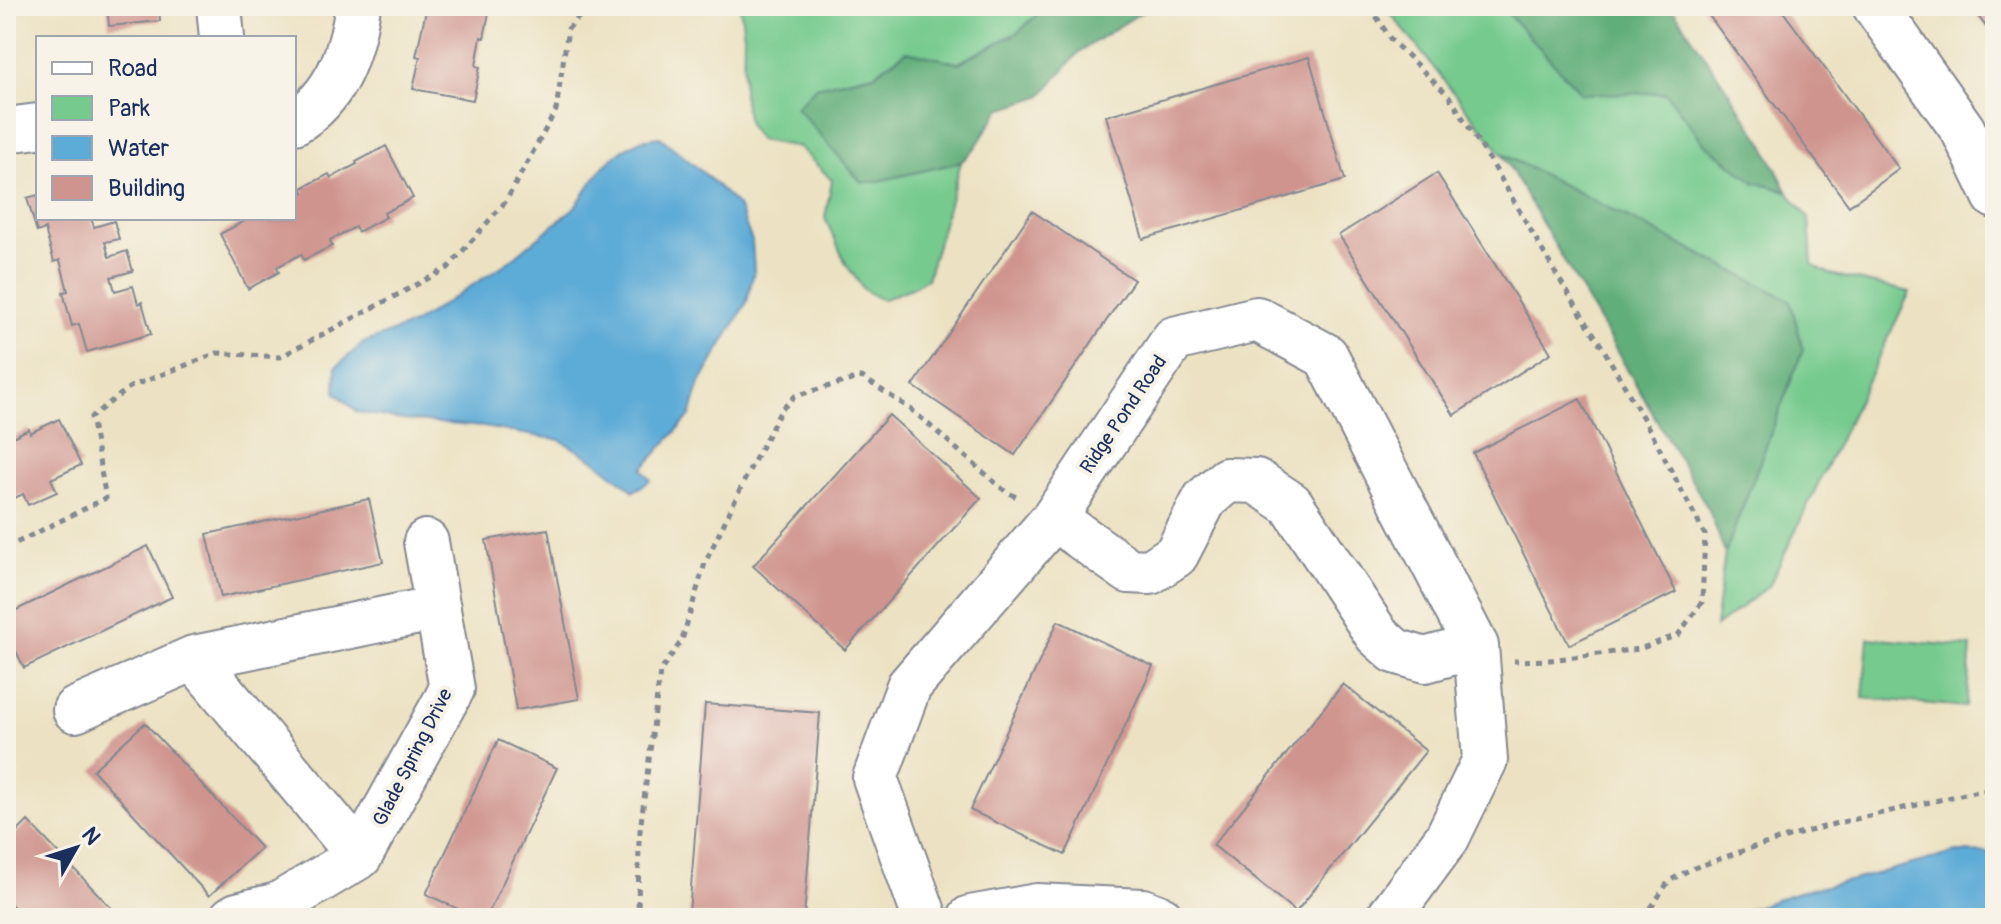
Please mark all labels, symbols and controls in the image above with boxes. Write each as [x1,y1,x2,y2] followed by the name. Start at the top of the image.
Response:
[36,36,296,220] legend
[108,54,158,83] text: Road
[108,94,150,123] text: Park
[108,134,169,163] text: Water
[108,174,185,203] text: Building
[1075,350,1172,478] street label: Ridge Pond Road
[367,684,458,830] street label: Glade Spring Drive
[36,808,116,888] north arrow
[75,821,106,851] text: N

